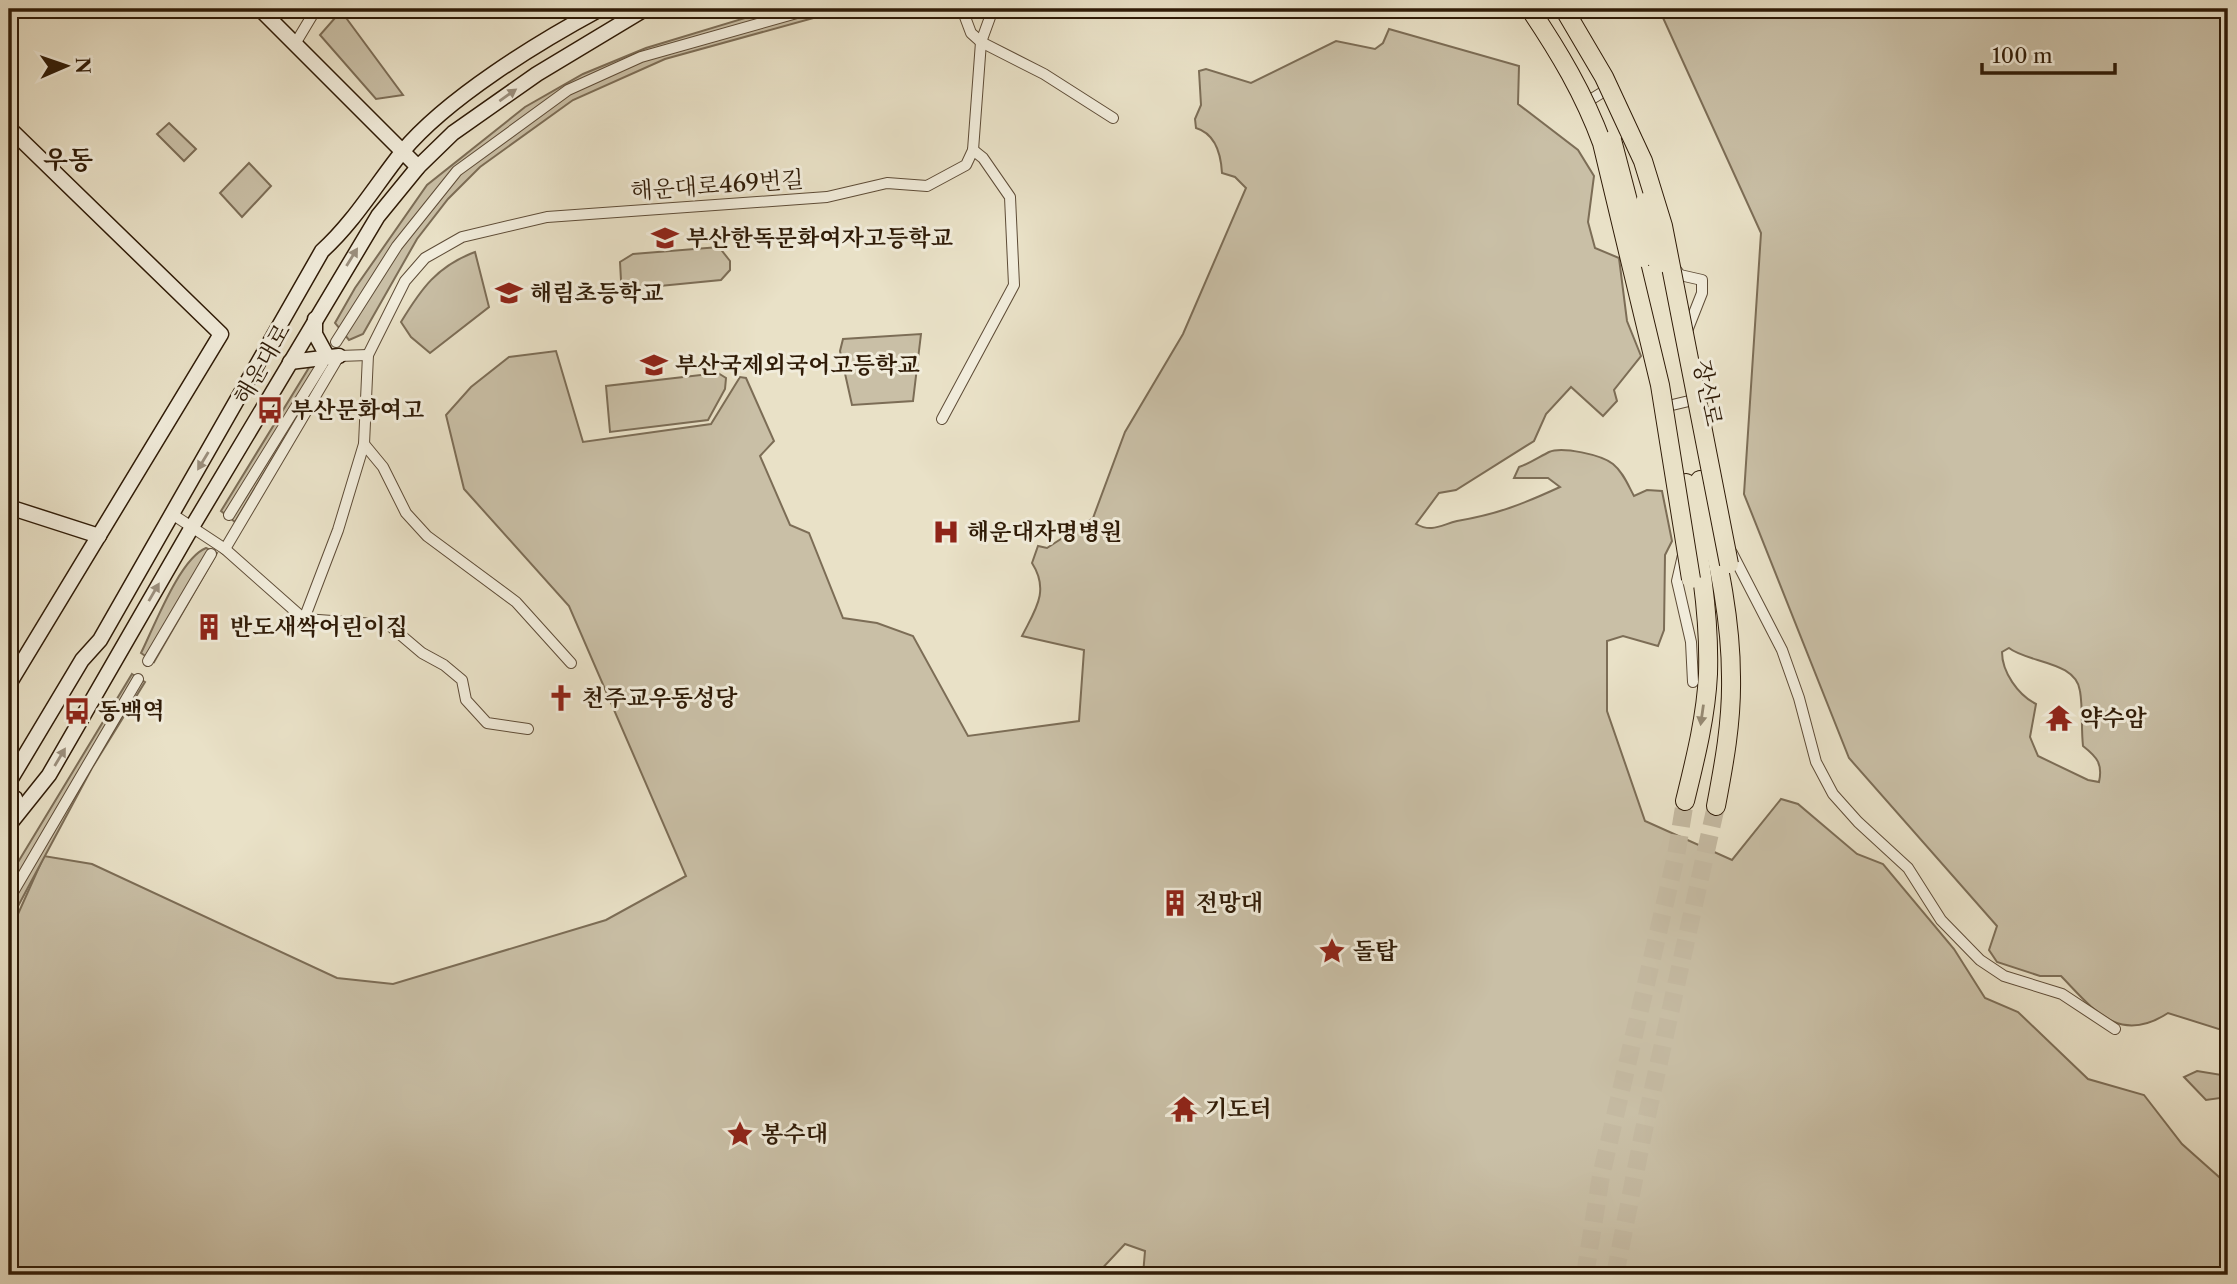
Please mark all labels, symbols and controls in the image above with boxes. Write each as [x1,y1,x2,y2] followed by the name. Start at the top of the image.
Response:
[32,32,102,102] north arrow
[1982,32,2114,76] scale bar
[1992,43,2053,68] text: 100 m
[71,57,94,74] text: N
[499,88,517,102] one-way arrow
[43,144,93,176] district label: 우동
[629,165,805,205] street label: 해운대로469번길
[650,223,680,253] school or university icon: 부산한독문화여자고등학교
[686,224,953,252] place label: 부산한독문화여자고등학교
[346,248,359,267] one-way arrow
[494,278,524,308] school or university icon: 해림초등학교
[530,279,664,307] place label: 해림초등학교
[228,319,296,409] street label: 해운대로
[639,350,669,380] school or university icon: 부산국제외국어고등학교
[675,351,920,379] place label: 부산국제외국어고등학교
[1688,358,1728,428] street label: 장산로
[255,395,285,425] bus stop icon: 부산문화여고
[291,396,424,424] place label: 부산문화여고
[197,452,210,471] one-way arrow
[931,517,961,547] hospital icon: 해운대자명병원
[967,518,1123,546] place label: 해운대자명병원
[148,582,160,602] one-way arrow
[194,612,224,642] building icon: 반도새싹어린이집
[230,613,408,641] place label: 반도새싹어린이집
[546,683,576,713] church icon: 천주교우동성당
[582,684,738,712] place label: 천주교우동성당
[62,696,92,726] bus stop icon: 동백역
[98,697,165,725] place label: 동백역
[2044,703,2074,733] temple icon: 약수암
[1697,704,1708,726] one-way arrow
[2080,704,2147,732] place label: 약수암
[54,748,66,767] one-way arrow
[1160,888,1190,918] building icon: 전망대
[1196,889,1263,917] place label: 전망대
[1317,936,1347,966] place icon: 돌탑
[1353,937,1398,965] place label: 돌탑
[1169,1094,1199,1124] temple icon: 기도터
[1205,1095,1272,1123] place label: 기도터
[725,1119,755,1149] place icon: 봉수대
[761,1120,828,1148] place label: 봉수대

